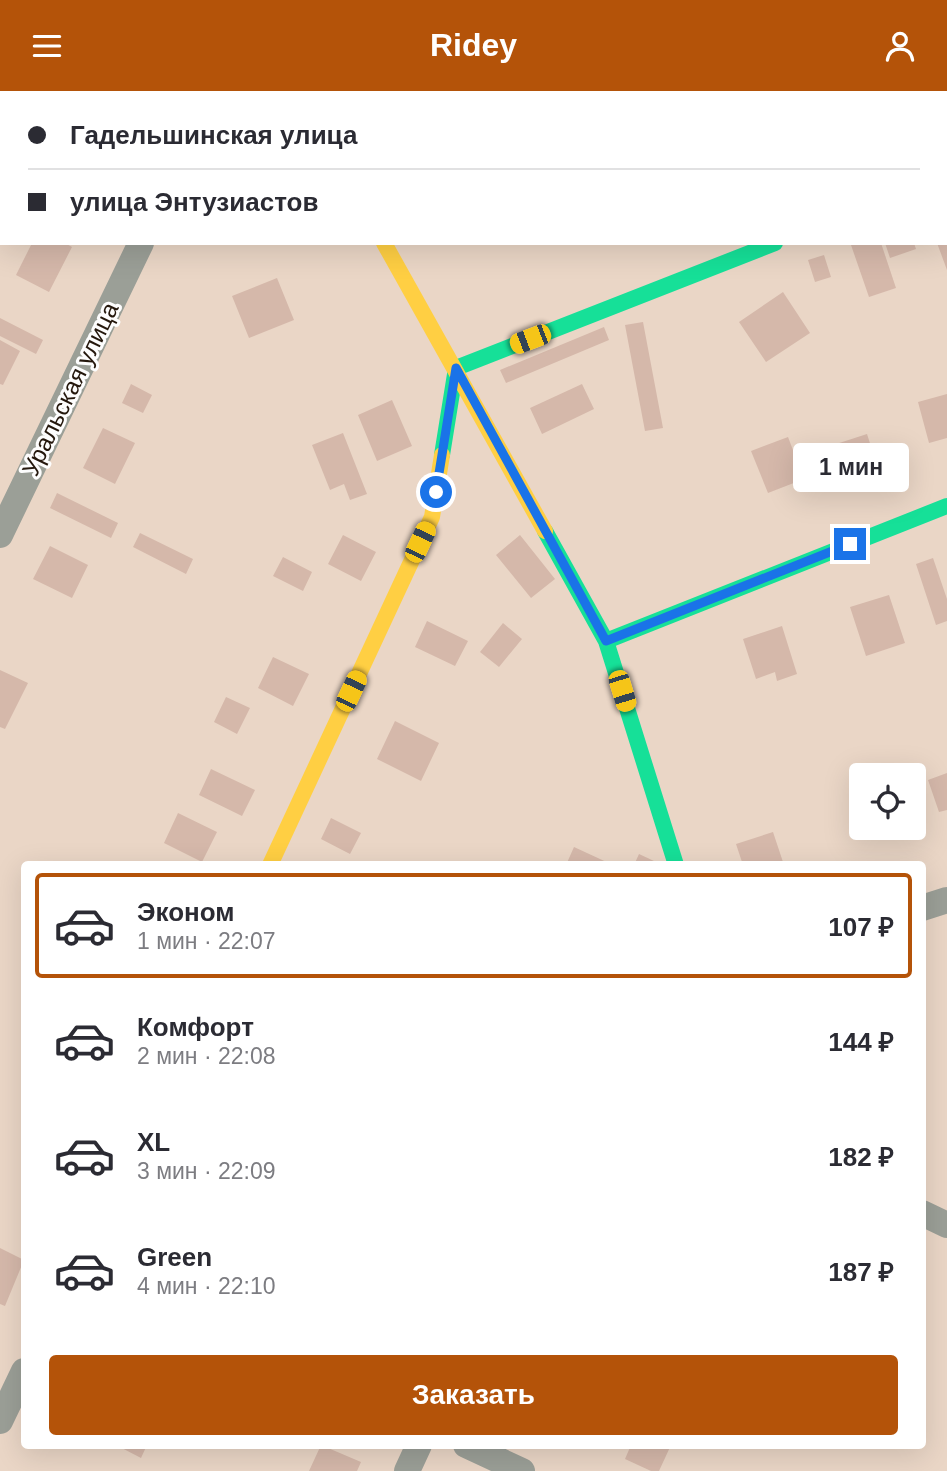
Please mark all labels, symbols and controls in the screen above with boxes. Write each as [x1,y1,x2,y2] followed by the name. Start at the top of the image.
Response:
[28,27,66,65] icon: menu
[430,27,517,63] text: Ridey
[881,27,919,65] icon: person
[70,120,357,150] text: Гадельшинская улица
[70,187,318,217] text: улица Энтузиастов
[16,297,124,480] street label: Уральская улица
[507,322,554,356] car
[792,442,908,491] callout: 1 мин
[819,454,883,480] text: 1 мин
[420,476,452,508] route start
[402,519,439,565] car
[834,528,866,560] route end
[333,668,370,714] car
[606,668,639,714] car
[849,763,926,840] map controls
[849,763,926,840] button: locate
[53,894,116,957] icon: car
[137,897,235,927] text: Эконом
[828,912,894,942] text: 107 ₽
[137,928,276,954] text: 1 мин · 22:07
[53,1009,116,1072] icon: car
[137,1012,254,1042] text: Комфорт
[828,1027,894,1057] text: 144 ₽
[137,1043,276,1069] text: 2 мин · 22:08
[53,1124,116,1187] icon: car
[137,1127,170,1157] text: XL
[828,1142,894,1172] text: 182 ₽
[137,1158,276,1184] text: 3 мин · 22:09
[53,1239,116,1302] icon: car
[137,1242,212,1272] text: Green
[828,1257,894,1287] text: 187 ₽
[137,1273,276,1299] text: 4 мин · 22:10
[49,1355,898,1435] button: Заказать

